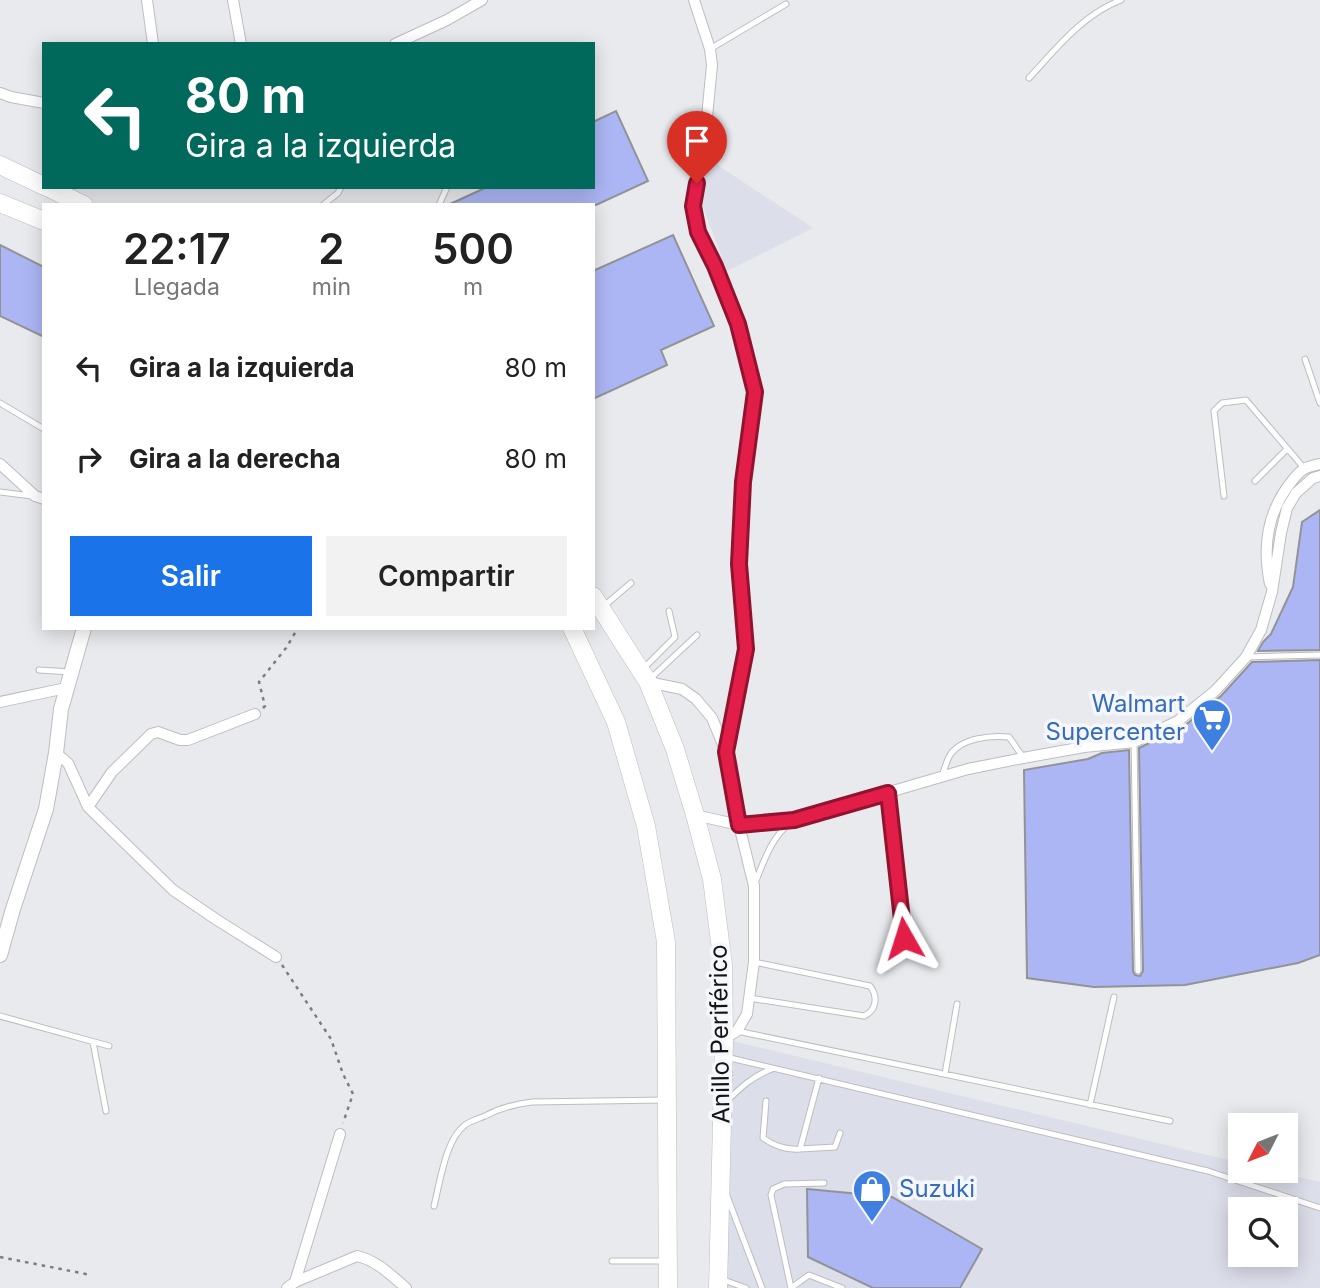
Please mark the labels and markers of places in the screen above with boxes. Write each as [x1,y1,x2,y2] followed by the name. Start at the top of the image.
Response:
[667,111,727,183] pin
[1046,689,1185,746] place label: Walmart Supercenter
[1191,697,1233,752] supermarket icon: Walmart Supercenter
[851,1168,893,1223] shop icon: Suzuki
[899,1174,975,1203] place label: Suzuki

